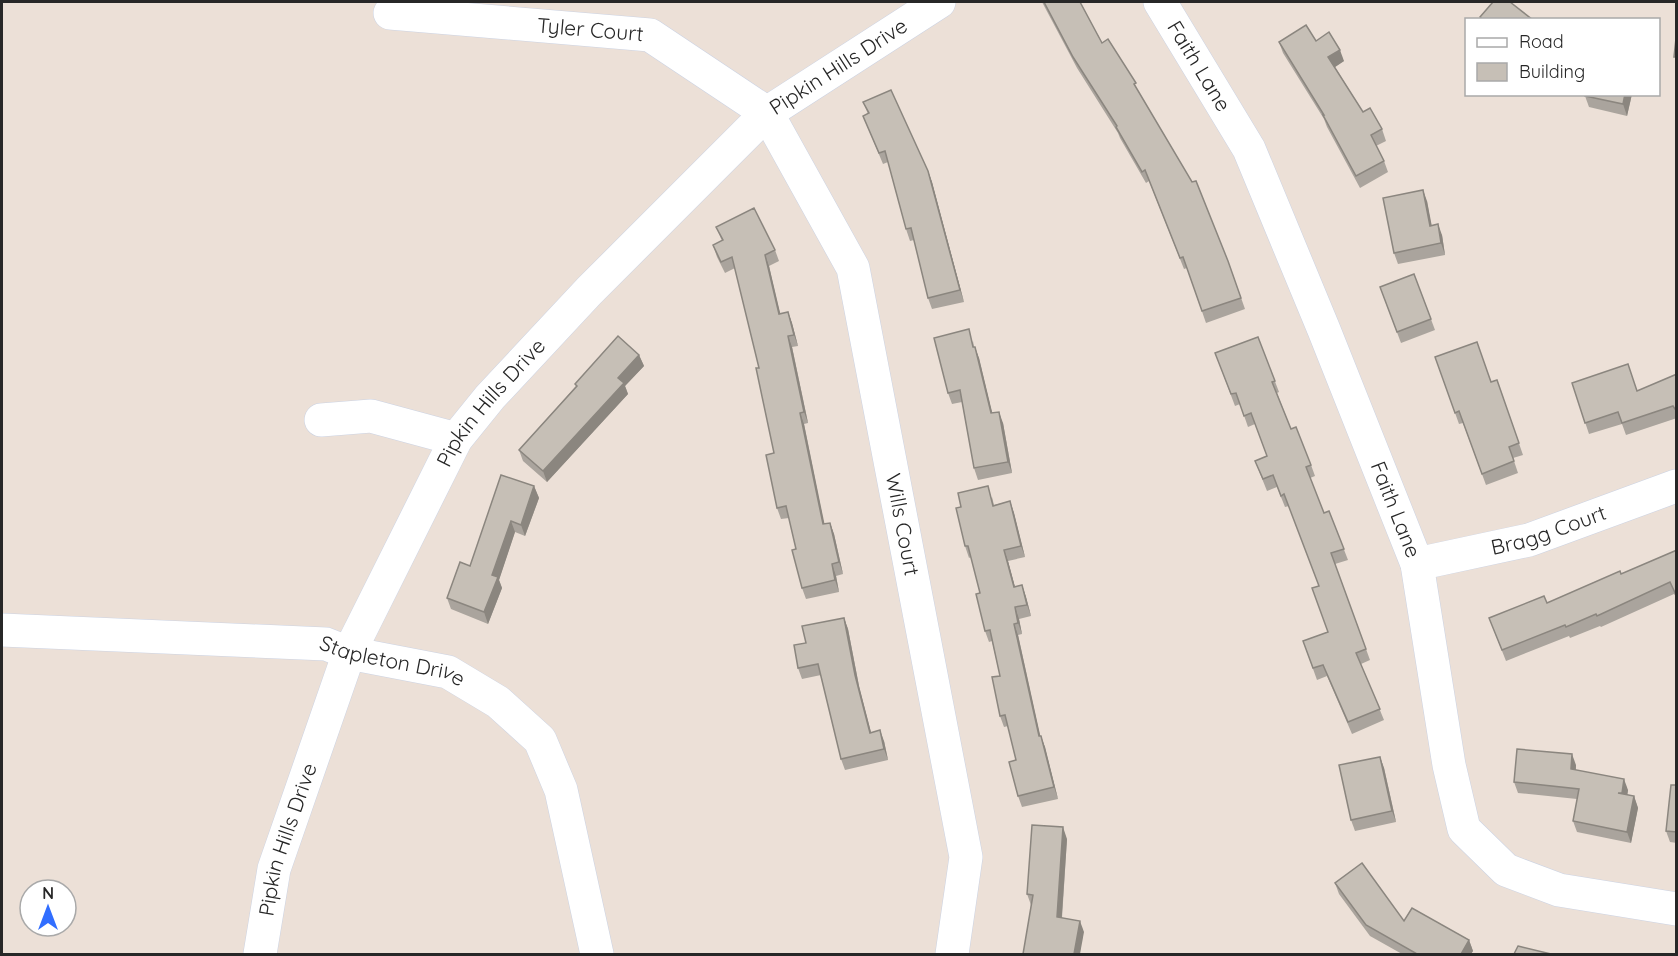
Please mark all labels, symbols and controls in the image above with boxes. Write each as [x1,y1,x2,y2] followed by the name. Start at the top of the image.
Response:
[536,12,645,46] street label: Tyler Court
[764,12,912,120] street label: Pipkin Hills Drive
[1162,16,1237,116] street label: Faith Lane
[1465,18,1660,96] legend
[1519,30,1564,53] text: Road
[1519,60,1585,83] text: Building
[430,332,550,471] street label: Pipkin Hills Drive
[1365,457,1427,561] street label: Faith Lane
[881,471,926,578] street label: Wills Court
[1488,499,1609,560] street label: Bragg Court
[316,629,470,691] street label: Stapleton Drive
[252,759,322,918] street label: Pipkin Hills Drive
[18,878,78,938] north arrow
[42,883,54,903] text: N

